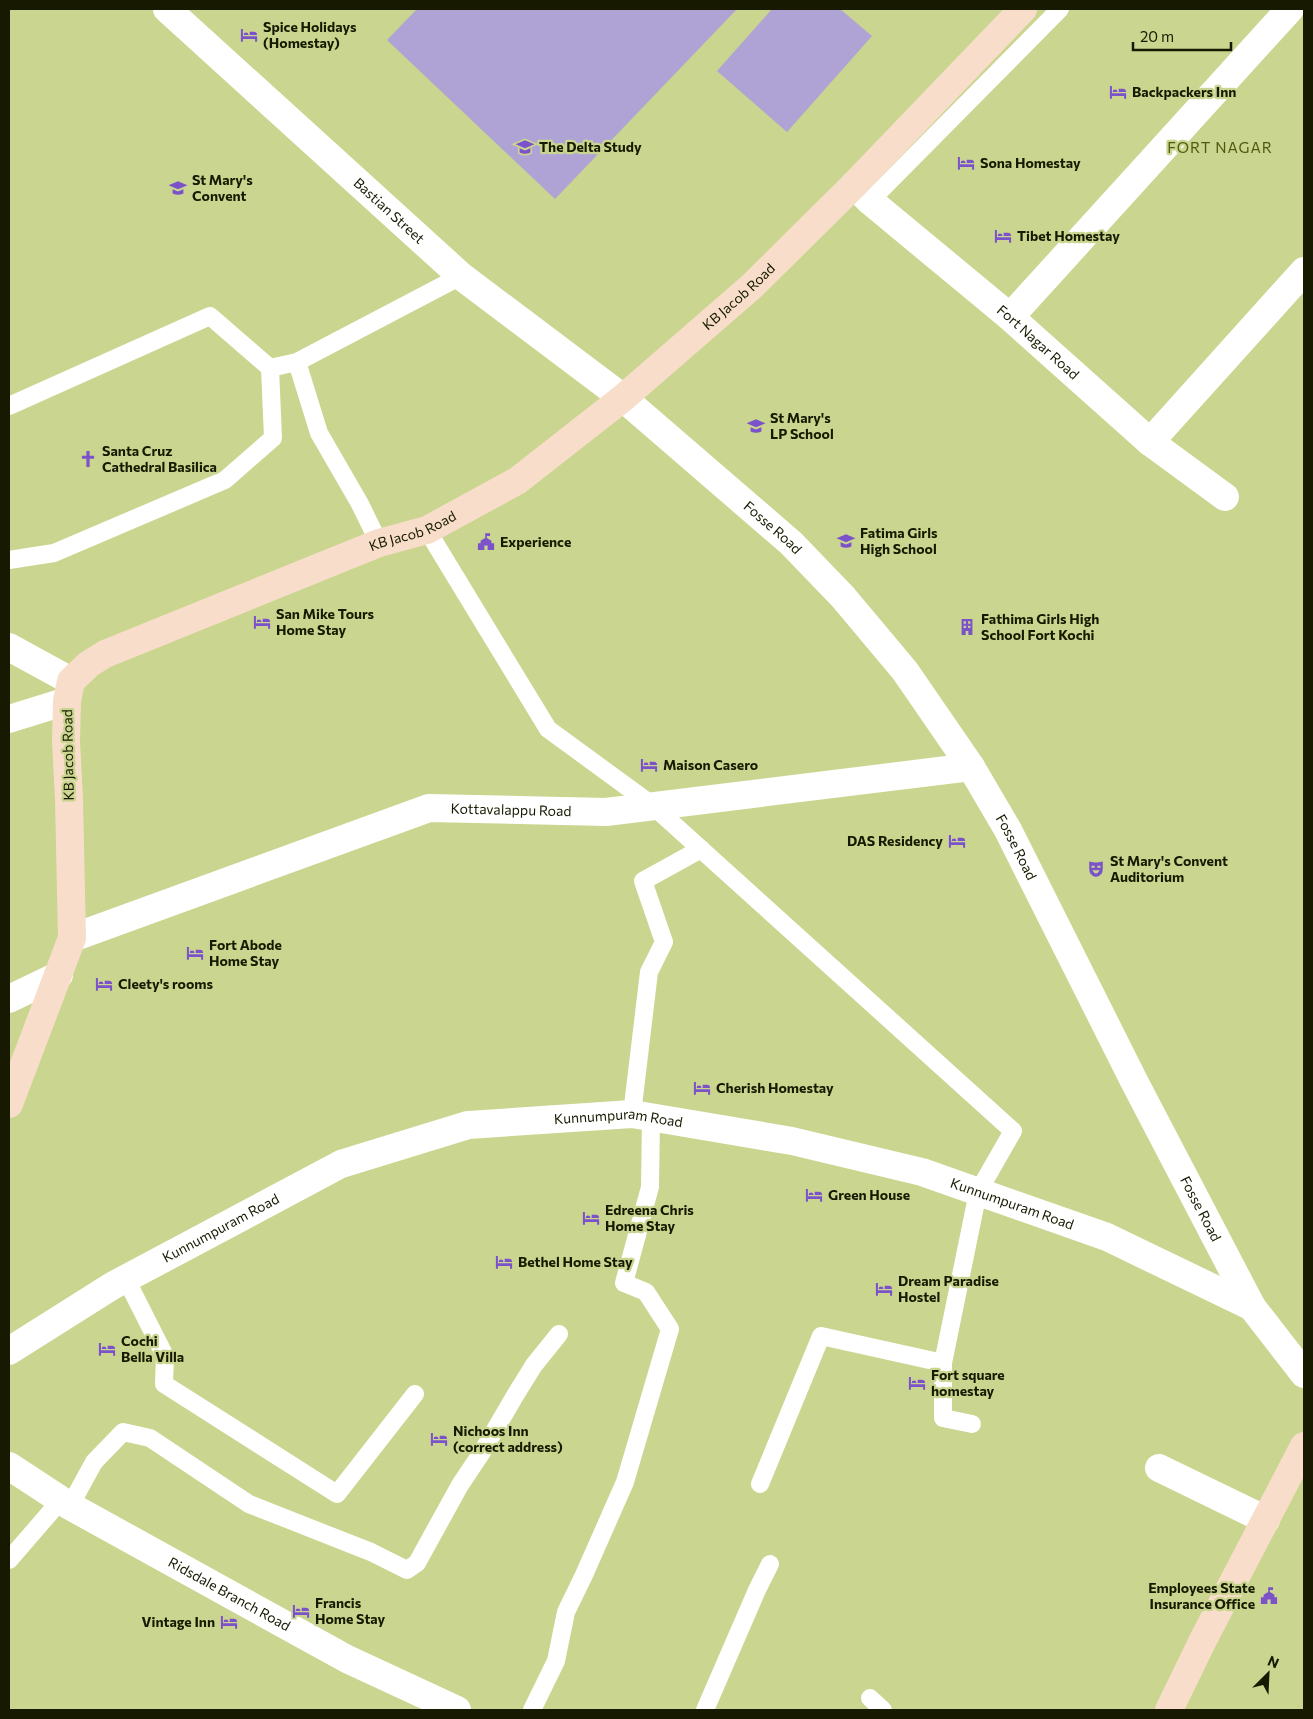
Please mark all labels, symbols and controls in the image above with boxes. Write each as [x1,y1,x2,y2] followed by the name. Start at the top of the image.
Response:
[263,18,357,51] place label: Spice Holidays (Homestay)
[1133,20,1230,52] scale bar
[239,25,259,45] hotel icon: Spice Holidays (Homestay)
[1140,27,1174,45] text: 20 m
[1108,82,1128,102] hotel icon: Backpackers Inn
[1132,83,1236,100] place label: Backpackers Inn
[515,137,535,157] school or university icon: The Delta Study
[539,138,642,155] place label: The Delta Study
[1167,138,1273,156] district label: FORT NAGAR
[956,153,976,173] hotel icon: Sona Homestay
[980,154,1081,171] place label: Sona Homestay
[192,171,253,204] place label: St Mary's Convent
[350,174,429,247] street label: Bastian Street
[168,178,188,198] school or university icon: St Mary's Convent
[993,226,1013,246] hotel icon: Tibet Homestay
[1017,227,1120,244] place label: Tibet Homestay
[699,259,778,333] street label: KB Jacob Road
[994,301,1083,383] street label: Fort Nagar Road
[770,409,834,442] place label: St Mary's LP School
[746,416,766,436] school or university icon: St Mary's LP School
[102,442,217,475] place label: Santa Cruz Cathedral Basilica
[78,449,98,469] church icon: Santa Cruz Cathedral Basilica
[741,497,806,557] street label: Fosse Road
[366,507,459,554] street label: KB Jacob Road
[860,524,938,557] place label: Fatima Girls High School
[836,531,856,551] school or university icon: Fatima Girls High School
[476,532,496,552] public building icon: Experience
[500,533,571,550] place label: Experience
[276,605,375,638] place label: San Mike Tours Home Stay
[981,610,1099,643] place label: Fathima Girls High School Fort Kochi
[252,612,272,632] hotel icon: San Mike Tours Home Stay
[957,617,977,637] building icon: Fathima Girls High School Fort Kochi
[58,709,77,801] street label: KB Jacob Road
[639,755,659,775] hotel icon: Maison Casero
[663,756,758,773] place label: Maison Casero
[450,799,572,819] street label: Kottavalappu Road
[993,811,1041,883] street label: Fosse Road
[947,831,967,851] hotel icon: DAS Residency
[847,832,943,849] place label: DAS Residency
[1110,852,1228,885] place label: St Mary's Convent Auditorium
[1086,859,1106,879] theatre icon: St Mary's Convent Auditorium
[209,936,282,969] place label: Fort Abode Home Stay
[185,943,205,963] hotel icon: Fort Abode Home Stay
[94,974,114,994] hotel icon: Cleety's rooms
[118,975,214,992] place label: Cleety's rooms
[692,1078,712,1098] hotel icon: Cherish Homestay
[716,1079,834,1096] place label: Cherish Homestay
[553,1105,684,1130] street label: Kunnumpuram Road
[1177,1173,1225,1244] street label: Fosse Road
[948,1174,1076,1233] street label: Kunnumpuram Road
[804,1185,824,1205] hotel icon: Green House
[828,1186,910,1203] place label: Green House
[159,1190,282,1266] street label: Kunnumpuram Road
[605,1201,694,1234] place label: Edreena Chris Home Stay
[581,1208,601,1228] hotel icon: Edreena Chris Home Stay
[494,1252,514,1272] hotel icon: Bethel Home Stay
[518,1253,633,1270] place label: Bethel Home Stay
[898,1272,999,1305] place label: Dream Paradise Hostel
[874,1279,894,1299] hotel icon: Dream Paradise Hostel
[121,1332,184,1365] place label: Cochi Bella Villa
[97,1339,117,1359] hotel icon: Cochi Bella Villa
[931,1366,1005,1399] place label: Fort square homestay
[907,1373,927,1393] hotel icon: Fort square homestay
[453,1422,563,1455] place label: Nichoos Inn (correct address)
[429,1429,449,1449] hotel icon: Nichoos Inn (correct address)
[166,1553,294,1634] street label: Ridsdale Branch Road
[1148,1579,1255,1612] place label: Employees State Insurance Office
[1259,1586,1279,1606] public building icon: Employees State Insurance Office
[315,1594,386,1627] place label: Francis Home Stay
[291,1601,311,1621] hotel icon: Francis Home Stay
[219,1612,239,1632] hotel icon: Vintage Inn
[142,1613,215,1630] place label: Vintage Inn
[1243,1649,1293,1699] north arrow
[1265,1652,1282,1672] text: N

